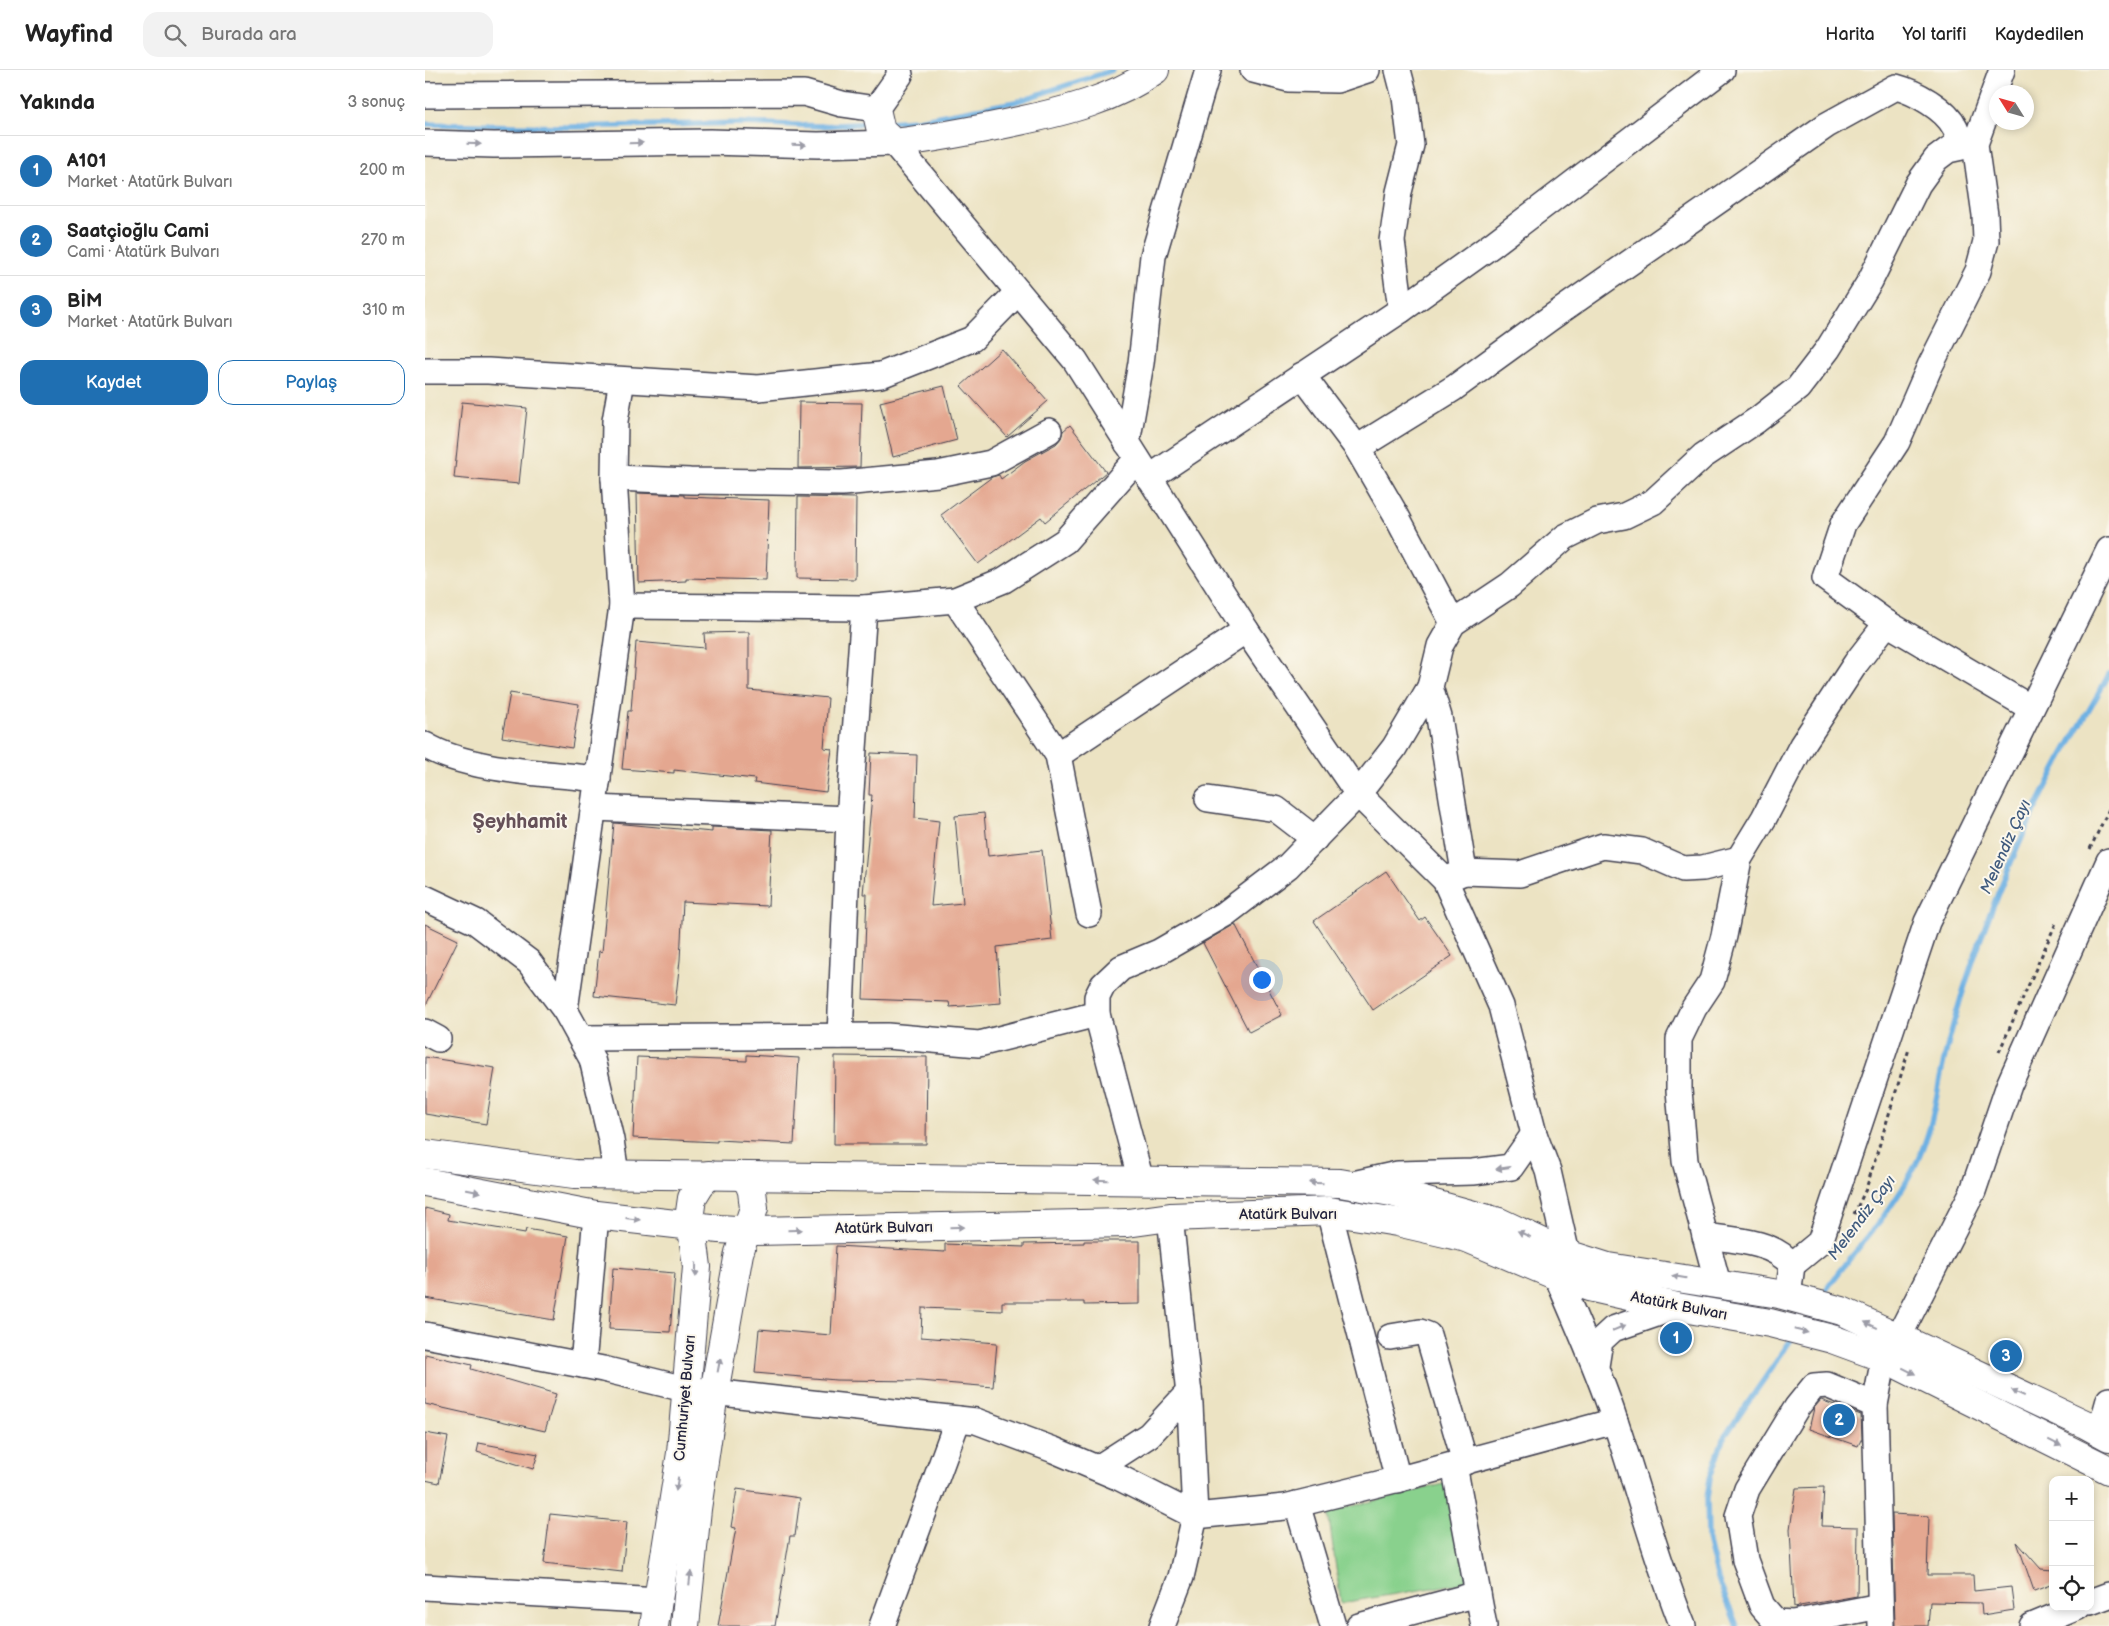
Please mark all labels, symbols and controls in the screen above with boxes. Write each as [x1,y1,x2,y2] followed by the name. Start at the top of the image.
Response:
[143,12,493,57] search box
[25,20,113,49] text: Wayfind
[161,21,189,49] icon: search
[201,23,297,46] text: Burada ara
[1825,24,1875,45] text: Harita
[1903,24,1966,45] text: Yol tarifi
[1994,24,2084,45] text: Kaydedilen
[1989,85,2034,130] north arrow
[20,90,95,115] text: Yakında
[347,93,405,112] text: 3 sonuç
[628,139,644,147] one-way arrow
[466,140,482,148] one-way arrow
[791,141,807,149] one-way arrow
[67,150,106,173] text: A101
[33,161,39,180] text: 1
[359,161,405,180] text: 200 m
[67,173,233,192] text: Market · Atatürk Bulvarı
[67,220,209,243] text: Saatçioğlu Cami
[31,231,41,250] text: 2
[361,231,405,250] text: 270 m
[67,243,220,262] text: Cami · Atatürk Bulvarı
[67,290,102,313] text: BİM
[31,301,41,320] text: 3
[362,301,405,320] text: 310 m
[67,313,233,332] text: Market · Atatürk Bulvarı
[20,360,208,405] button: Kaydet
[218,360,405,405] button: Paylaş
[1977,797,2035,897] water label: Melendiz Çayı
[473,810,568,834] district label: Şeyhhamit
[1249,967,1275,993] your location
[1494,1164,1510,1172] one-way arrow
[1824,1172,1900,1264] water label: Melendiz Çayı
[1093,1176,1109,1184] one-way arrow
[1308,1179,1324,1187] one-way arrow
[465,1188,481,1196] one-way arrow
[1239,1205,1337,1224] street label: Atatürk Bulvarı
[625,1215,641,1223] one-way arrow
[835,1218,933,1238] street label: Atatürk Bulvarı
[949,1222,965,1230] one-way arrow
[787,1226,803,1234] one-way arrow
[1517,1230,1531,1238] one-way arrow
[692,1262,700,1278] one-way arrow
[1671,1273,1687,1281] one-way arrow
[1629,1287,1729,1325] street label: Atatürk Bulvarı
[1660,1319,1692,1357] pin: 1
[1863,1320,1878,1329] one-way arrow
[1612,1323,1626,1331] one-way arrow
[1794,1327,1809,1335] one-way arrow
[670,1334,700,1462] street label: Cumhuriyet Bulvarı
[1990,1337,2022,1375] pin: 3
[716,1356,724,1372] one-way arrow
[1902,1367,1917,1375] one-way arrow
[2011,1389,2025,1397] one-way arrow
[1823,1401,1855,1439] pin: 2
[2048,1439,2062,1447] one-way arrow
[672,1476,680,1492] one-way arrow
[2049,1476,2094,1611] map controls
[2049,1476,2094,1521] button: +
[2049,1521,2094,1566] button: −
[2049,1566,2094,1611] button: locate
[686,1569,694,1585] one-way arrow

